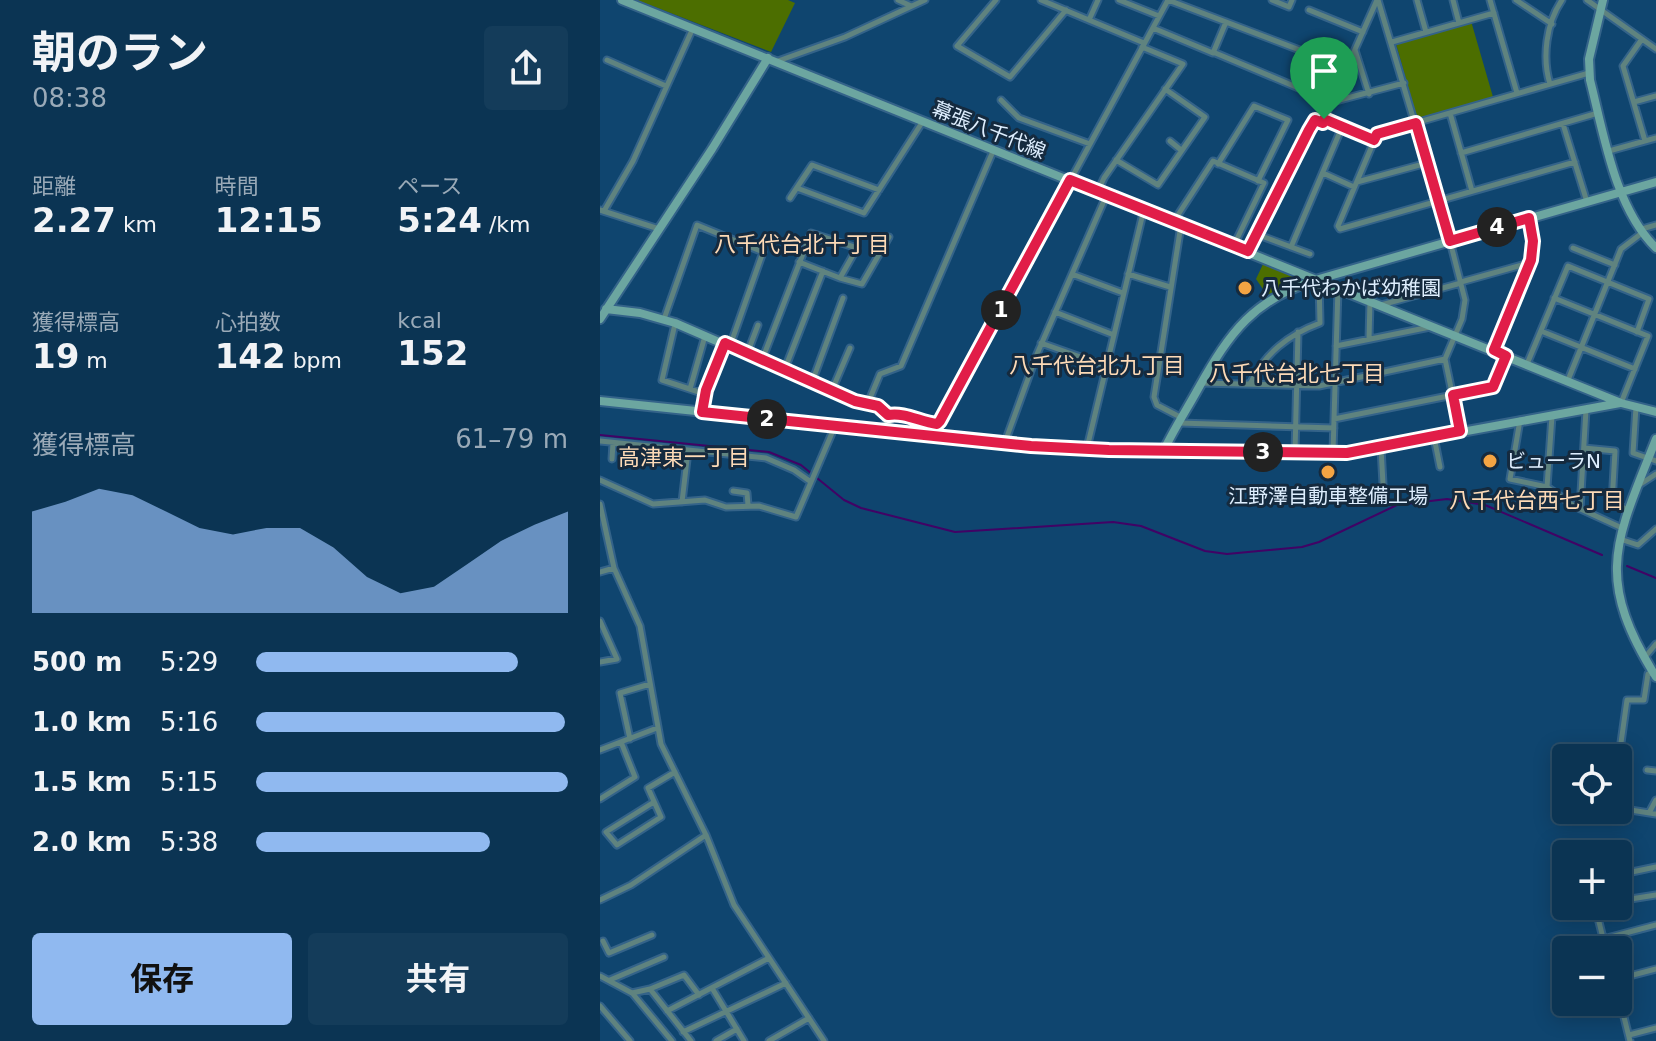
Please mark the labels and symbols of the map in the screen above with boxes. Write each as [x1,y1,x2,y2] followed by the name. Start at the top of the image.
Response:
[1290,37,1358,119] pin
[929,96,1049,164] street label: 幕張八千代線
[1477,207,1517,247] pin: 4
[714,232,890,257] district label: 八千代台北十丁目
[1261,276,1441,300] place label: 八千代わかば幼稚園
[1236,279,1254,297] marker: 八千代わかば幼稚園
[981,290,1021,330] pin: 1
[1009,353,1185,378] district label: 八千代台北九丁目
[1209,361,1385,386] district label: 八千代台北七丁目
[747,399,787,439] pin: 2
[1243,432,1283,472] pin: 3
[618,445,750,470] district label: 高津東一丁目
[1506,449,1601,473] place label: ビューラN
[1481,452,1499,470] marker: ビューラN
[1319,463,1337,481] marker: 江野澤自動車整備工場
[1228,484,1428,508] place label: 江野澤自動車整備工場
[1449,488,1625,513] district label: 八千代台西七丁目

